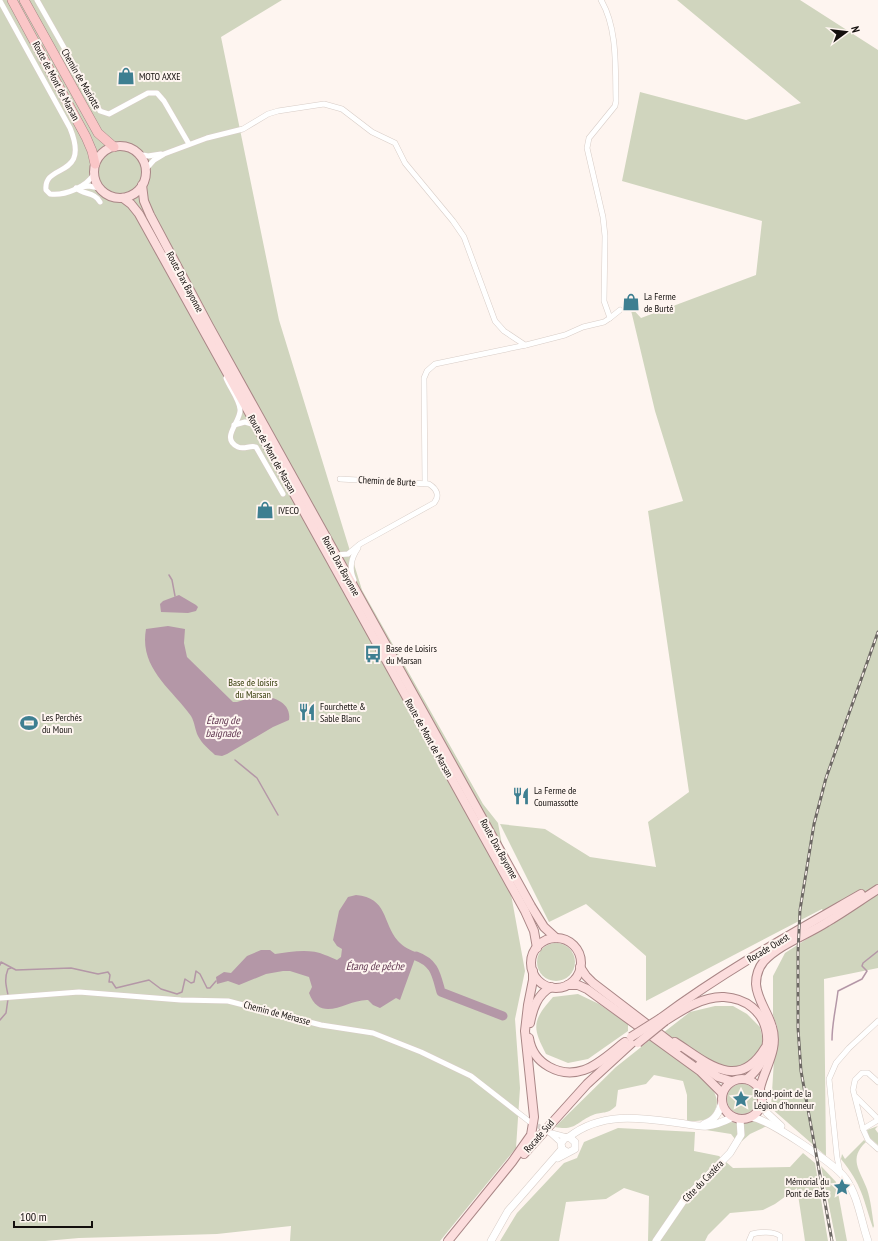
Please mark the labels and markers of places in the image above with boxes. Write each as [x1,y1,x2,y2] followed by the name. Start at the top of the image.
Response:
[116,66,136,86] shop icon: MOTO AXXE
[139,70,180,83] place label: MOTO AXXE
[644,290,676,315] place label: La Ferme de Burté
[621,292,641,312] shop icon: La Ferme de Burté
[255,500,275,520] shop icon: IVECO
[278,504,300,517] place label: IVECO
[386,642,437,667] place label: Base de Loisirs du Marsan
[363,644,383,664] bus stop icon: Base de Loisirs du Marsan
[320,700,366,725] place label: Fourchette & Sable Blanc
[297,702,317,722] restaurant icon: Fourchette & Sable Blanc
[42,711,83,736] place label: Les Perchés du Moun
[19,713,39,733] sports icon: Les Perchés du Moun
[534,784,578,809] place label: La Ferme de Coumassotte
[511,786,531,806] restaurant icon: La Ferme de Coumassotte
[754,1087,814,1112] place label: Rond-point de la Légion d'honneur
[731,1089,751,1109] place icon: Rond-point de la Légion d'honneur
[786,1175,830,1200] place label: Mémorial du Pont de Bats
[832,1177,852,1197] place icon: Mémorial du Pont de Bats

